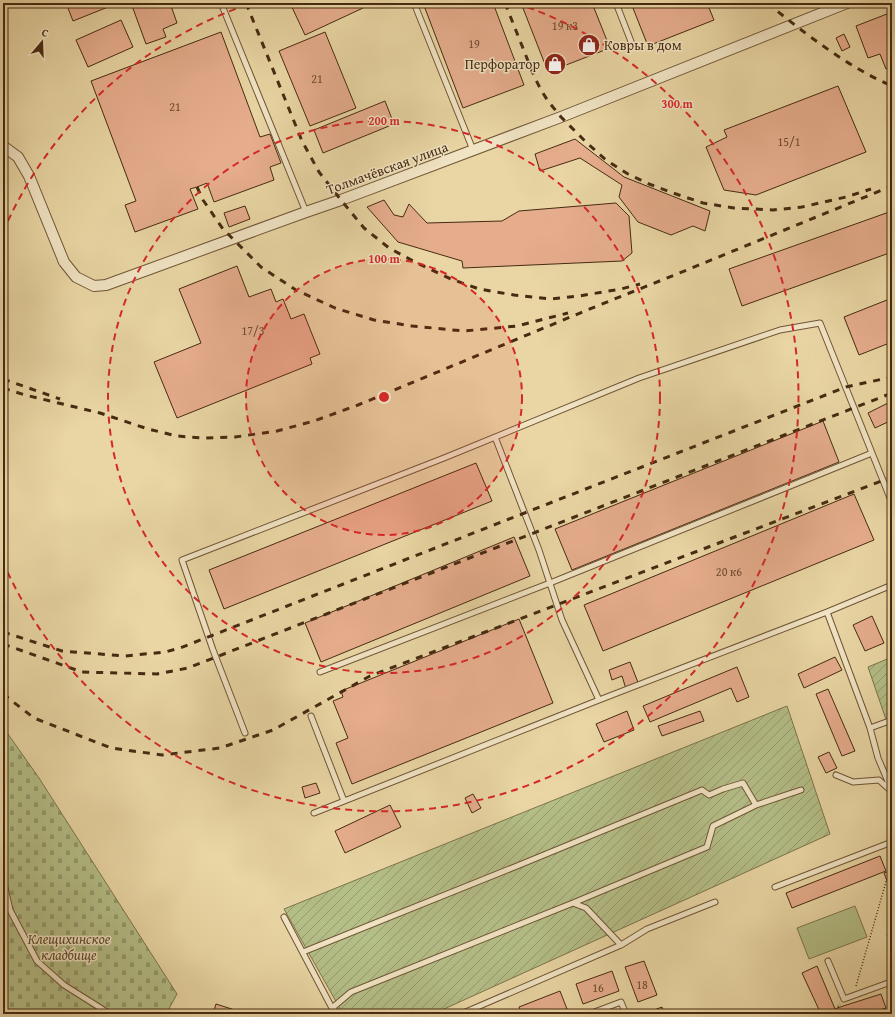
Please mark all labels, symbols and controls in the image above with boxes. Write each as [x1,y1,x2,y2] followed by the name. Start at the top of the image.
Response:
[552,17,578,34] house number: 19 к3
[22,22,62,62] north arrow
[40,24,51,41] text: С
[576,32,602,58] shop icon: Ковры в дом
[468,35,480,52] house number: 19
[604,35,682,55] place label: Ковры в дом
[542,51,568,77] shop icon: Перфоратор
[465,54,540,74] place label: Перфоратор
[311,70,323,87] house number: 21
[661,95,694,112] text: 300 m
[169,98,181,115] house number: 21
[368,112,401,129] text: 200 m
[778,133,801,150] house number: 15/1
[323,137,451,199] street label: Толмачёвская улица
[368,250,401,267] text: 100 m
[242,322,265,339] house number: 17/3
[377,390,391,404] centre of rings
[716,563,742,580] house number: 20 к6
[28,929,111,965] park label: Клещихинское кладбище
[636,976,648,993] house number: 18
[592,979,604,996] house number: 16

